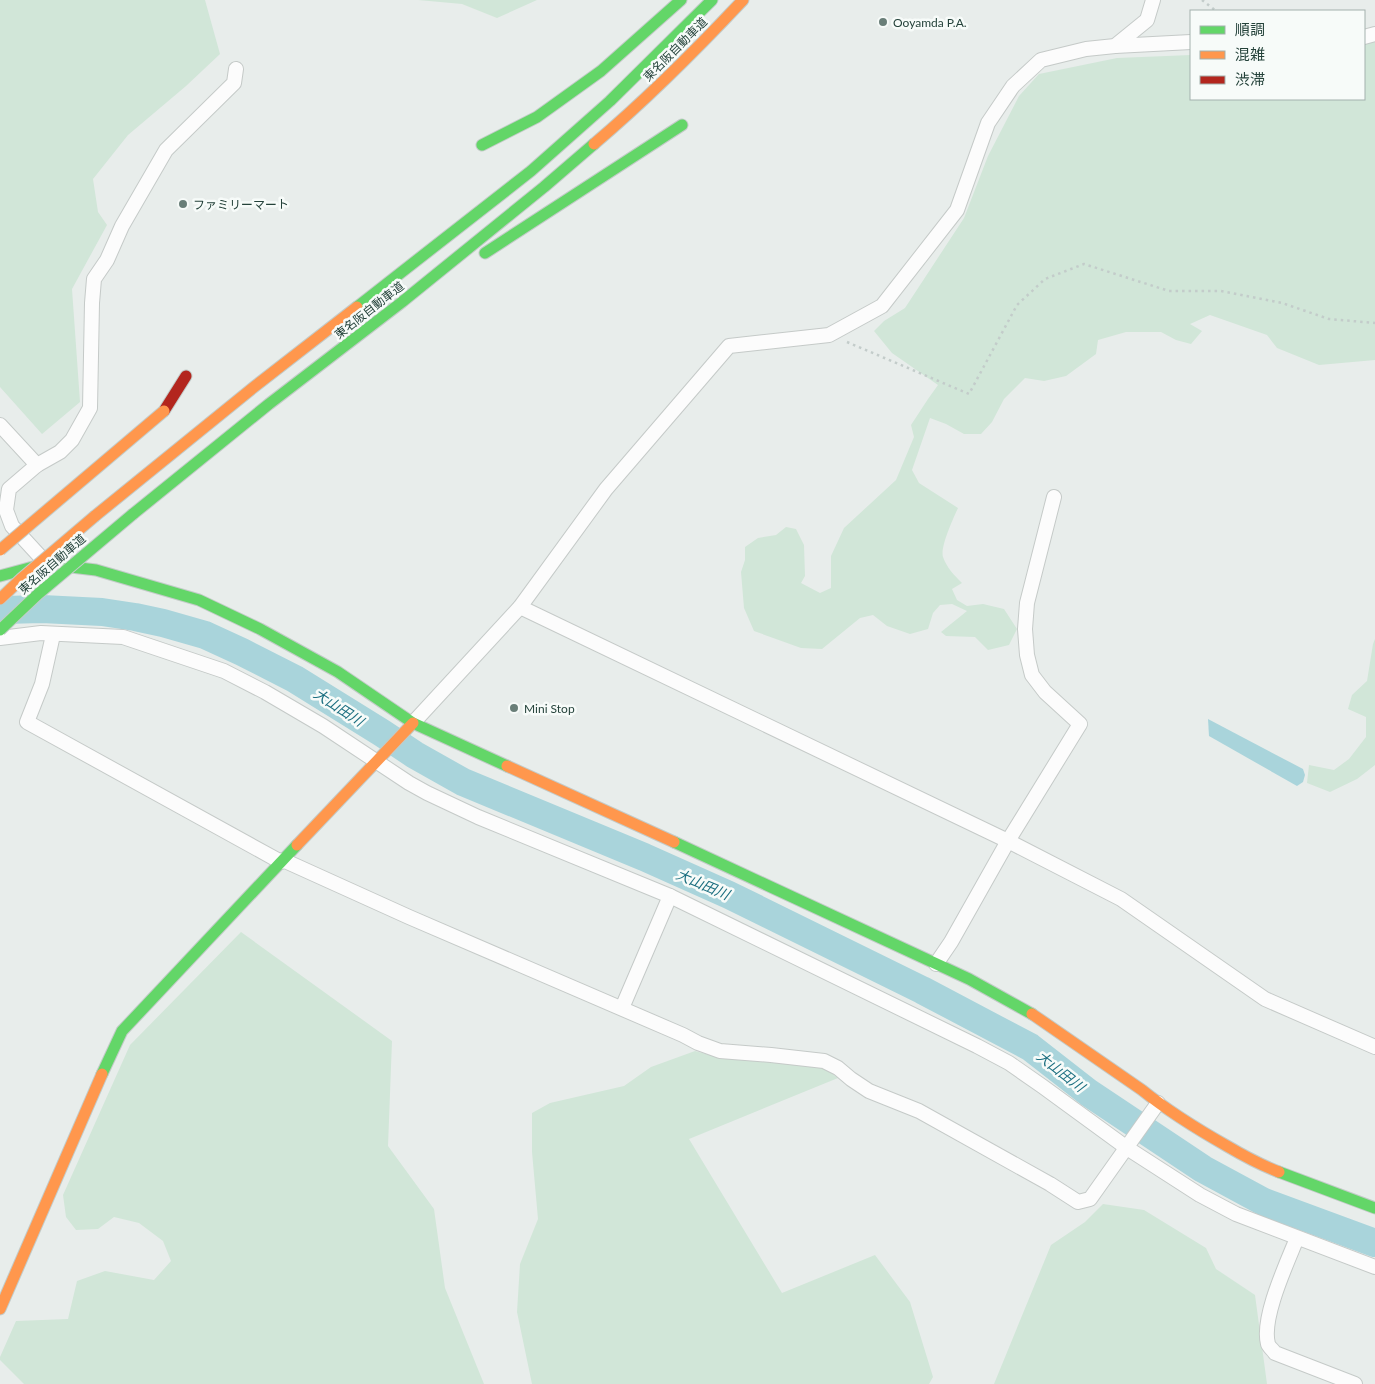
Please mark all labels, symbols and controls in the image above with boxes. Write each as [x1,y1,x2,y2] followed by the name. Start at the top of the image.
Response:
[1190,10,1365,100] legend
[640,14,710,84] street label: 東名阪自動車道
[893,15,967,30] place label: Ooyamda P.A.
[877,16,889,28] marker: Ooyamda P.A.
[1235,20,1265,38] text: 順調
[1235,45,1265,63] text: 混雑
[1235,70,1265,88] text: 渋滞
[193,197,289,212] place label: ファミリーマート
[177,198,189,210] marker: ファミリーマート
[331,278,407,342] street label: 東名阪自動車道
[15,531,89,597] street label: 東名阪自動車道
[311,685,369,730] water label: 大山田川
[524,701,575,716] place label: Mini Stop
[508,702,520,714] marker: Mini Stop
[674,865,734,904] water label: 大山田川
[1034,1047,1090,1096] water label: 大山田川

